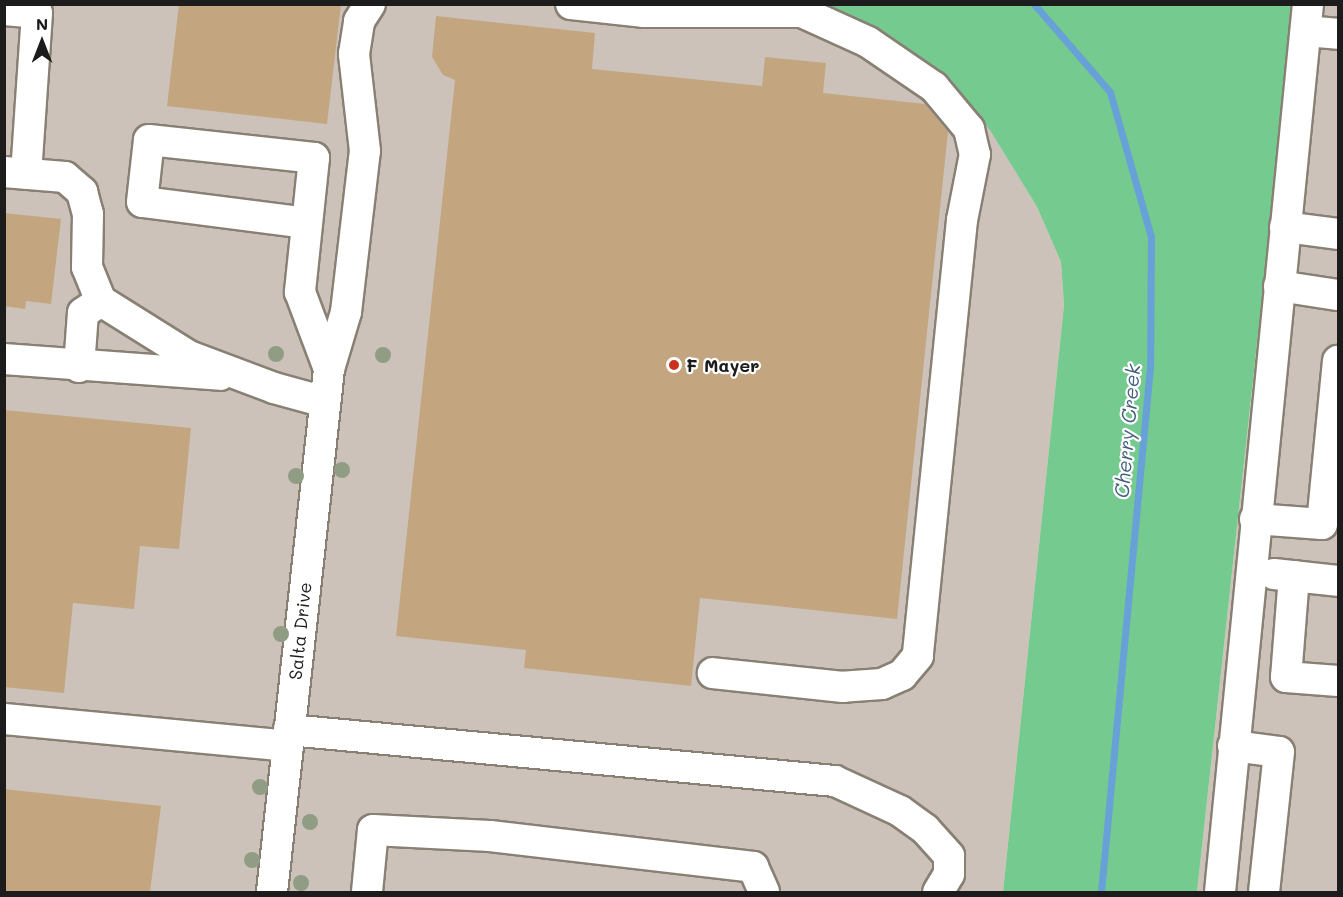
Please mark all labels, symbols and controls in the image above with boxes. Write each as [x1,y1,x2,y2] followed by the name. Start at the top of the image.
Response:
[12,12,72,72] north arrow
[36,13,48,34] text: N
[686,354,759,376] place label: F Mayer
[667,358,681,372] marker: F Mayer
[1109,363,1145,499] water label: Cherry Creek
[284,581,316,681] street label: Salta Drive

